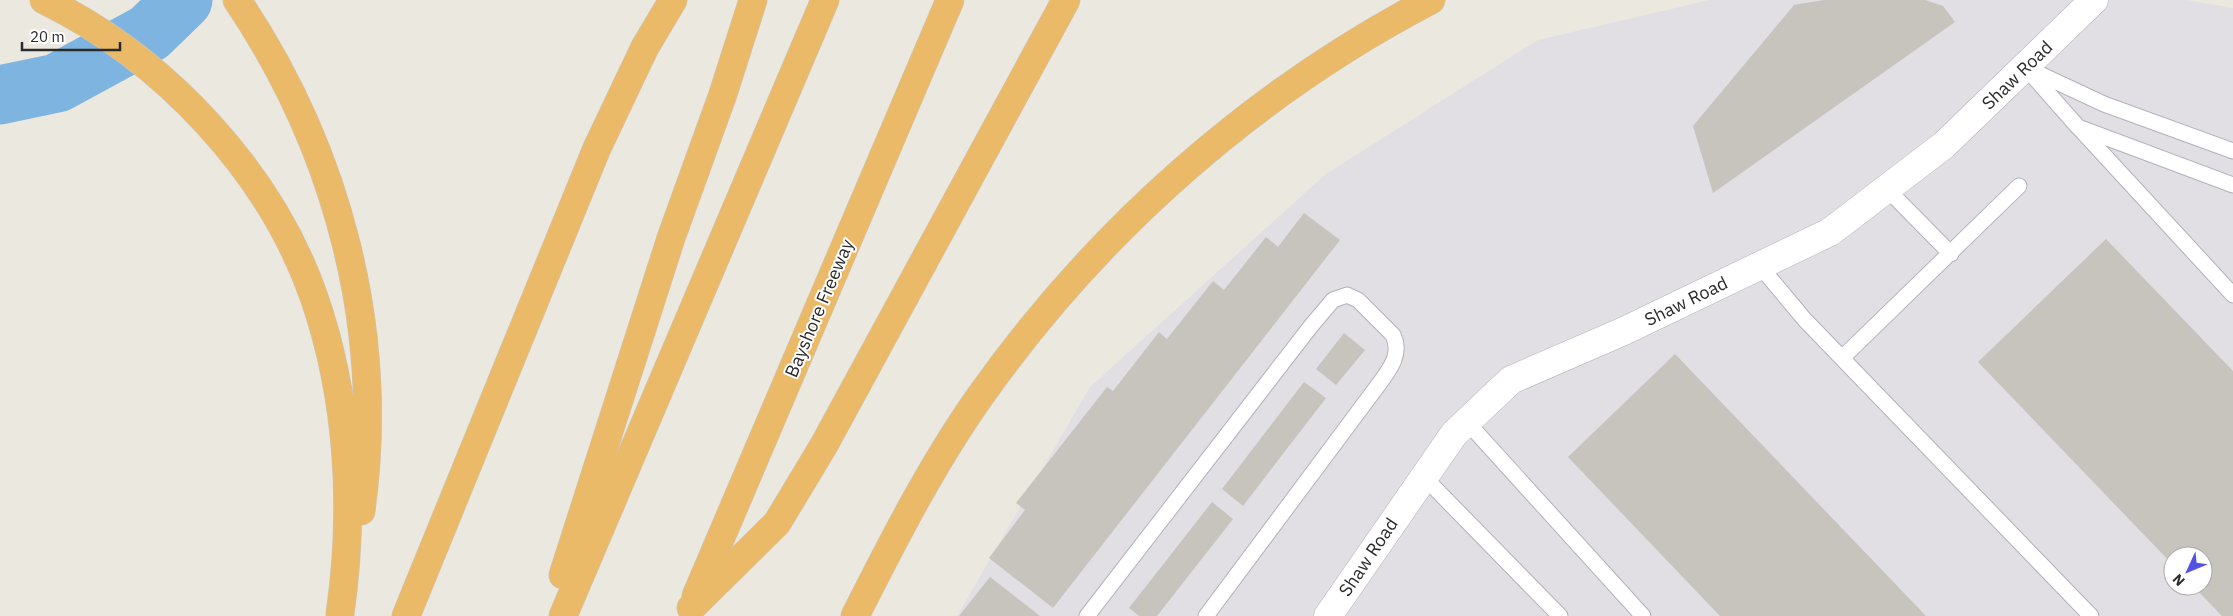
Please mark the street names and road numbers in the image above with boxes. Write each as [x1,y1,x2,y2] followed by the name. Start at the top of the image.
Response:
[1977,36,2057,114] street label: Shaw Road
[780,235,858,381] street label: Bayshore Freeway
[1641,271,1731,331] street label: Shaw Road
[1333,513,1403,601] street label: Shaw Road

